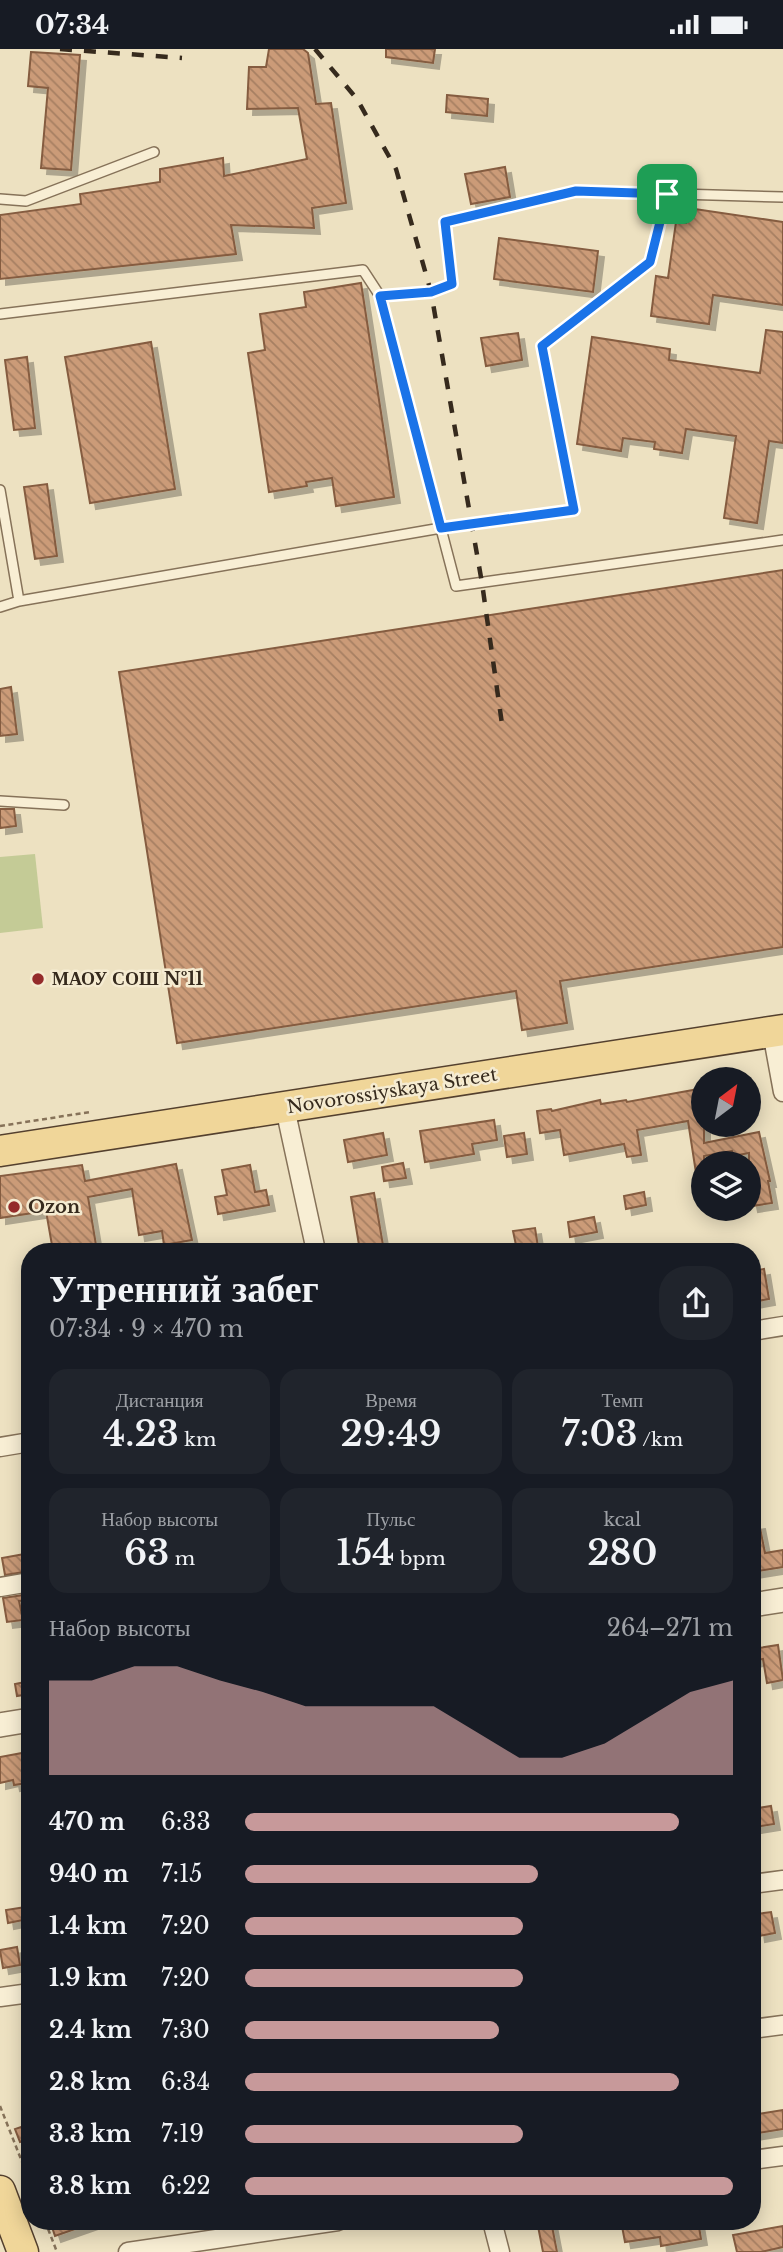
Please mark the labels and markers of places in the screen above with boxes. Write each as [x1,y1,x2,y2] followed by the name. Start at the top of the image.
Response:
[637,164,697,224] pin
[52,968,203,990] place label: МАОУ СОШ №11
[30,971,46,987] marker: МАОУ СОШ №11
[28,1196,80,1218] place label: Ozon
[6,1199,22,1215] marker: Ozon

